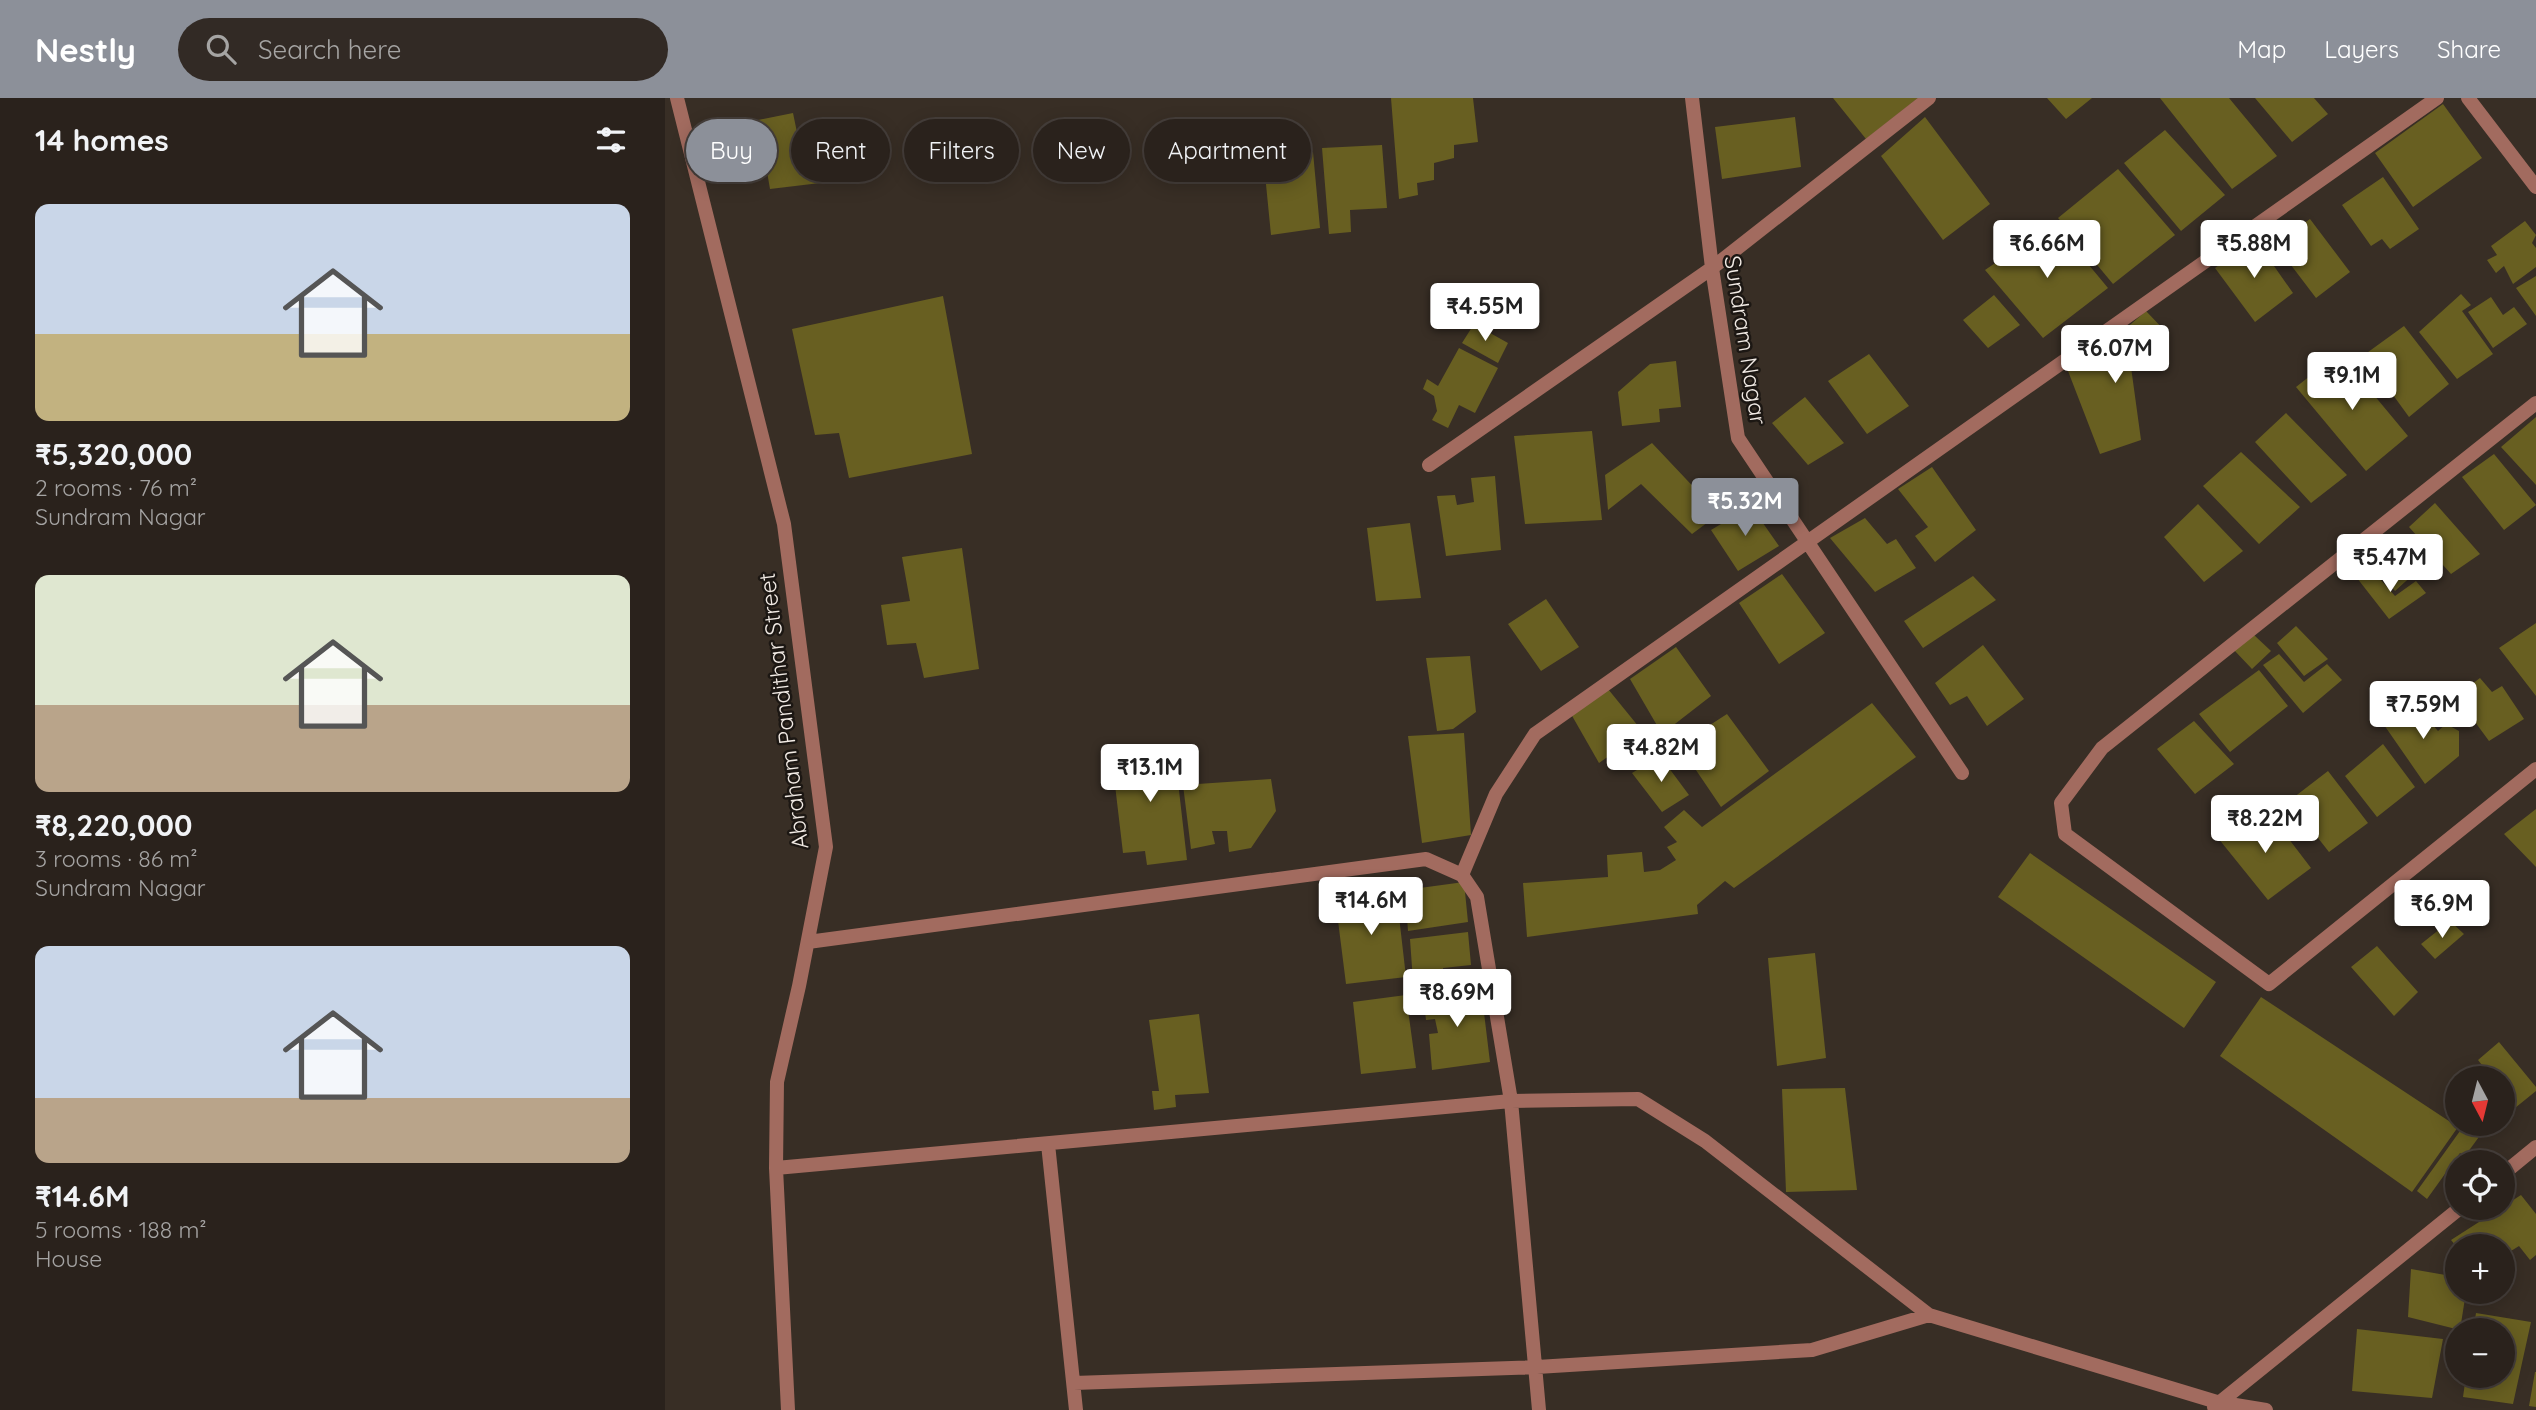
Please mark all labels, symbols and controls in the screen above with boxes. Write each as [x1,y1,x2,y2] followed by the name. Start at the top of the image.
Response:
[178,18,668,81] search box
[35,29,136,70] text: Nestly
[202,30,240,68] icon: search
[258,33,401,66] text: Search here
[2237,34,2286,64] text: Map
[2324,34,2399,64] text: Layers
[2437,34,2501,64] text: Share
[686,119,777,182] chip: Buy
[791,119,890,182] chip: Rent
[904,119,1019,182] chip: Filters
[1033,119,1130,182] chip: New
[1144,119,1311,182] chip: Apartment
[35,121,169,159] text: 14 homes
[592,121,630,159] icon: filters
[1990,220,2104,280] pin: ₹6.66M
[2197,220,2311,280] pin: ₹5.88M
[2009,228,2085,257] text: ₹6.66M
[2217,228,2291,257] text: ₹5.88M
[270,250,396,376] icon: home
[1718,253,1774,427] street label: Sundram Nagar
[1428,284,1542,343] pin: ₹4.55M
[1446,291,1524,320] text: ₹4.55M
[2058,326,2172,385] pin: ₹6.07M
[2077,333,2153,362] text: ₹6.07M
[2303,352,2401,412] pin: ₹9.1M
[2323,360,2381,389] text: ₹9.1M
[35,435,192,473] text: ₹5,320,000
[35,473,197,502] text: 2 rooms · 76 m²
[1688,478,1802,538] pin: ₹5.32M
[1707,486,1783,515] text: ₹5.32M
[35,502,206,531] text: Sundram Nagar
[2333,534,2447,594] pin: ₹5.47M
[2353,542,2427,571] text: ₹5.47M
[752,571,814,851] street label: Abraham Pandithar Street
[270,621,396,747] icon: home
[2366,682,2480,741] pin: ₹7.59M
[2386,689,2460,718] text: ₹7.59M
[1604,724,1718,784] pin: ₹4.82M
[1623,732,1699,761] text: ₹4.82M
[1093,744,1207,804] pin: ₹13.1M
[1117,752,1183,781] text: ₹13.1M
[2208,796,2322,855] pin: ₹8.22M
[2227,803,2303,832] text: ₹8.22M
[35,806,192,844] text: ₹8,220,000
[35,844,198,873] text: 3 rooms · 86 m²
[35,873,206,902] text: Sundram Nagar
[1314,878,1428,937] pin: ₹14.6M
[2393,880,2491,940] pin: ₹6.9M
[1335,885,1407,914] text: ₹14.6M
[2410,888,2474,917] text: ₹6.9M
[1400,970,1514,1029] pin: ₹8.69M
[1419,977,1495,1006] text: ₹8.69M
[270,992,396,1118] icon: home
[2445,1066,2515,1136] north arrow
[2445,1066,2515,1388] map controls
[2445,1150,2515,1220] button: locate
[35,1177,130,1215] text: ₹14.6M
[35,1215,207,1244] text: 5 rooms · 188 m²
[2445,1234,2515,1304] button: +
[35,1244,102,1273] text: House
[2445,1318,2515,1388] button: −

